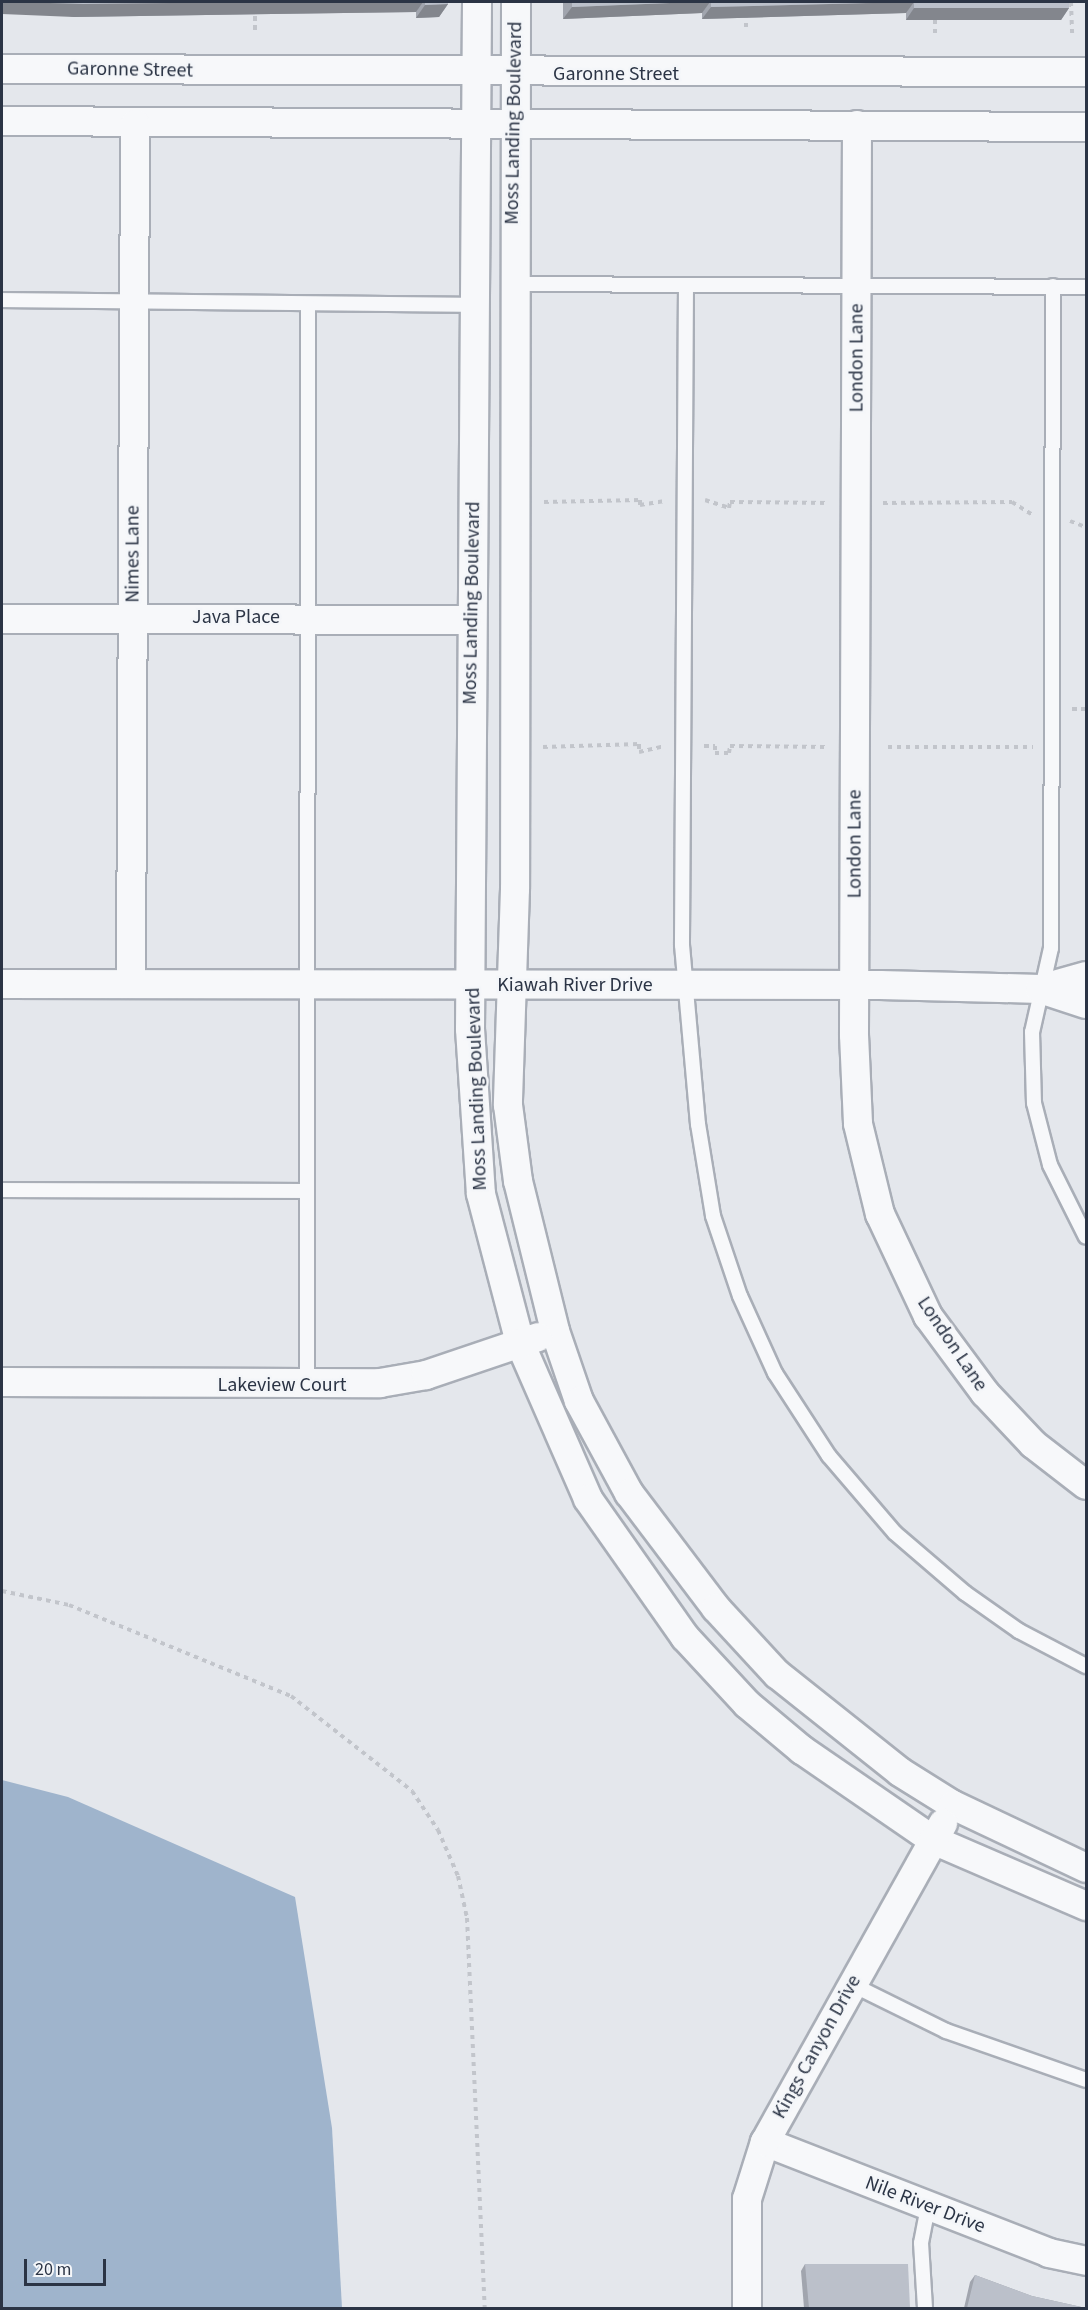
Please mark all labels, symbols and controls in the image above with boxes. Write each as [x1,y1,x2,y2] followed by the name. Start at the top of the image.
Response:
[500,21,528,225] street label: Moss Landing Boulevard
[67,57,193,83] street label: Garonne Street
[553,62,679,86] street label: Garonne Street
[845,304,869,412] street label: London Lane
[458,501,486,705] street label: Moss Landing Boulevard
[121,505,145,603] street label: Nimes Lane
[192,605,280,629] street label: Java Place
[843,790,867,898] street label: London Lane
[497,973,653,997] street label: Kiawah River Drive
[461,987,493,1191] street label: Moss Landing Boulevard
[912,1292,992,1396] street label: London Lane
[218,1373,346,1397] street label: Lakeview Court
[768,1971,866,2123] street label: Kings Canyon Drive
[862,2171,988,2239] street label: Nile River Drive
[27,2247,110,2285] scale bar
[35,2257,71,2282] text: 20 m

